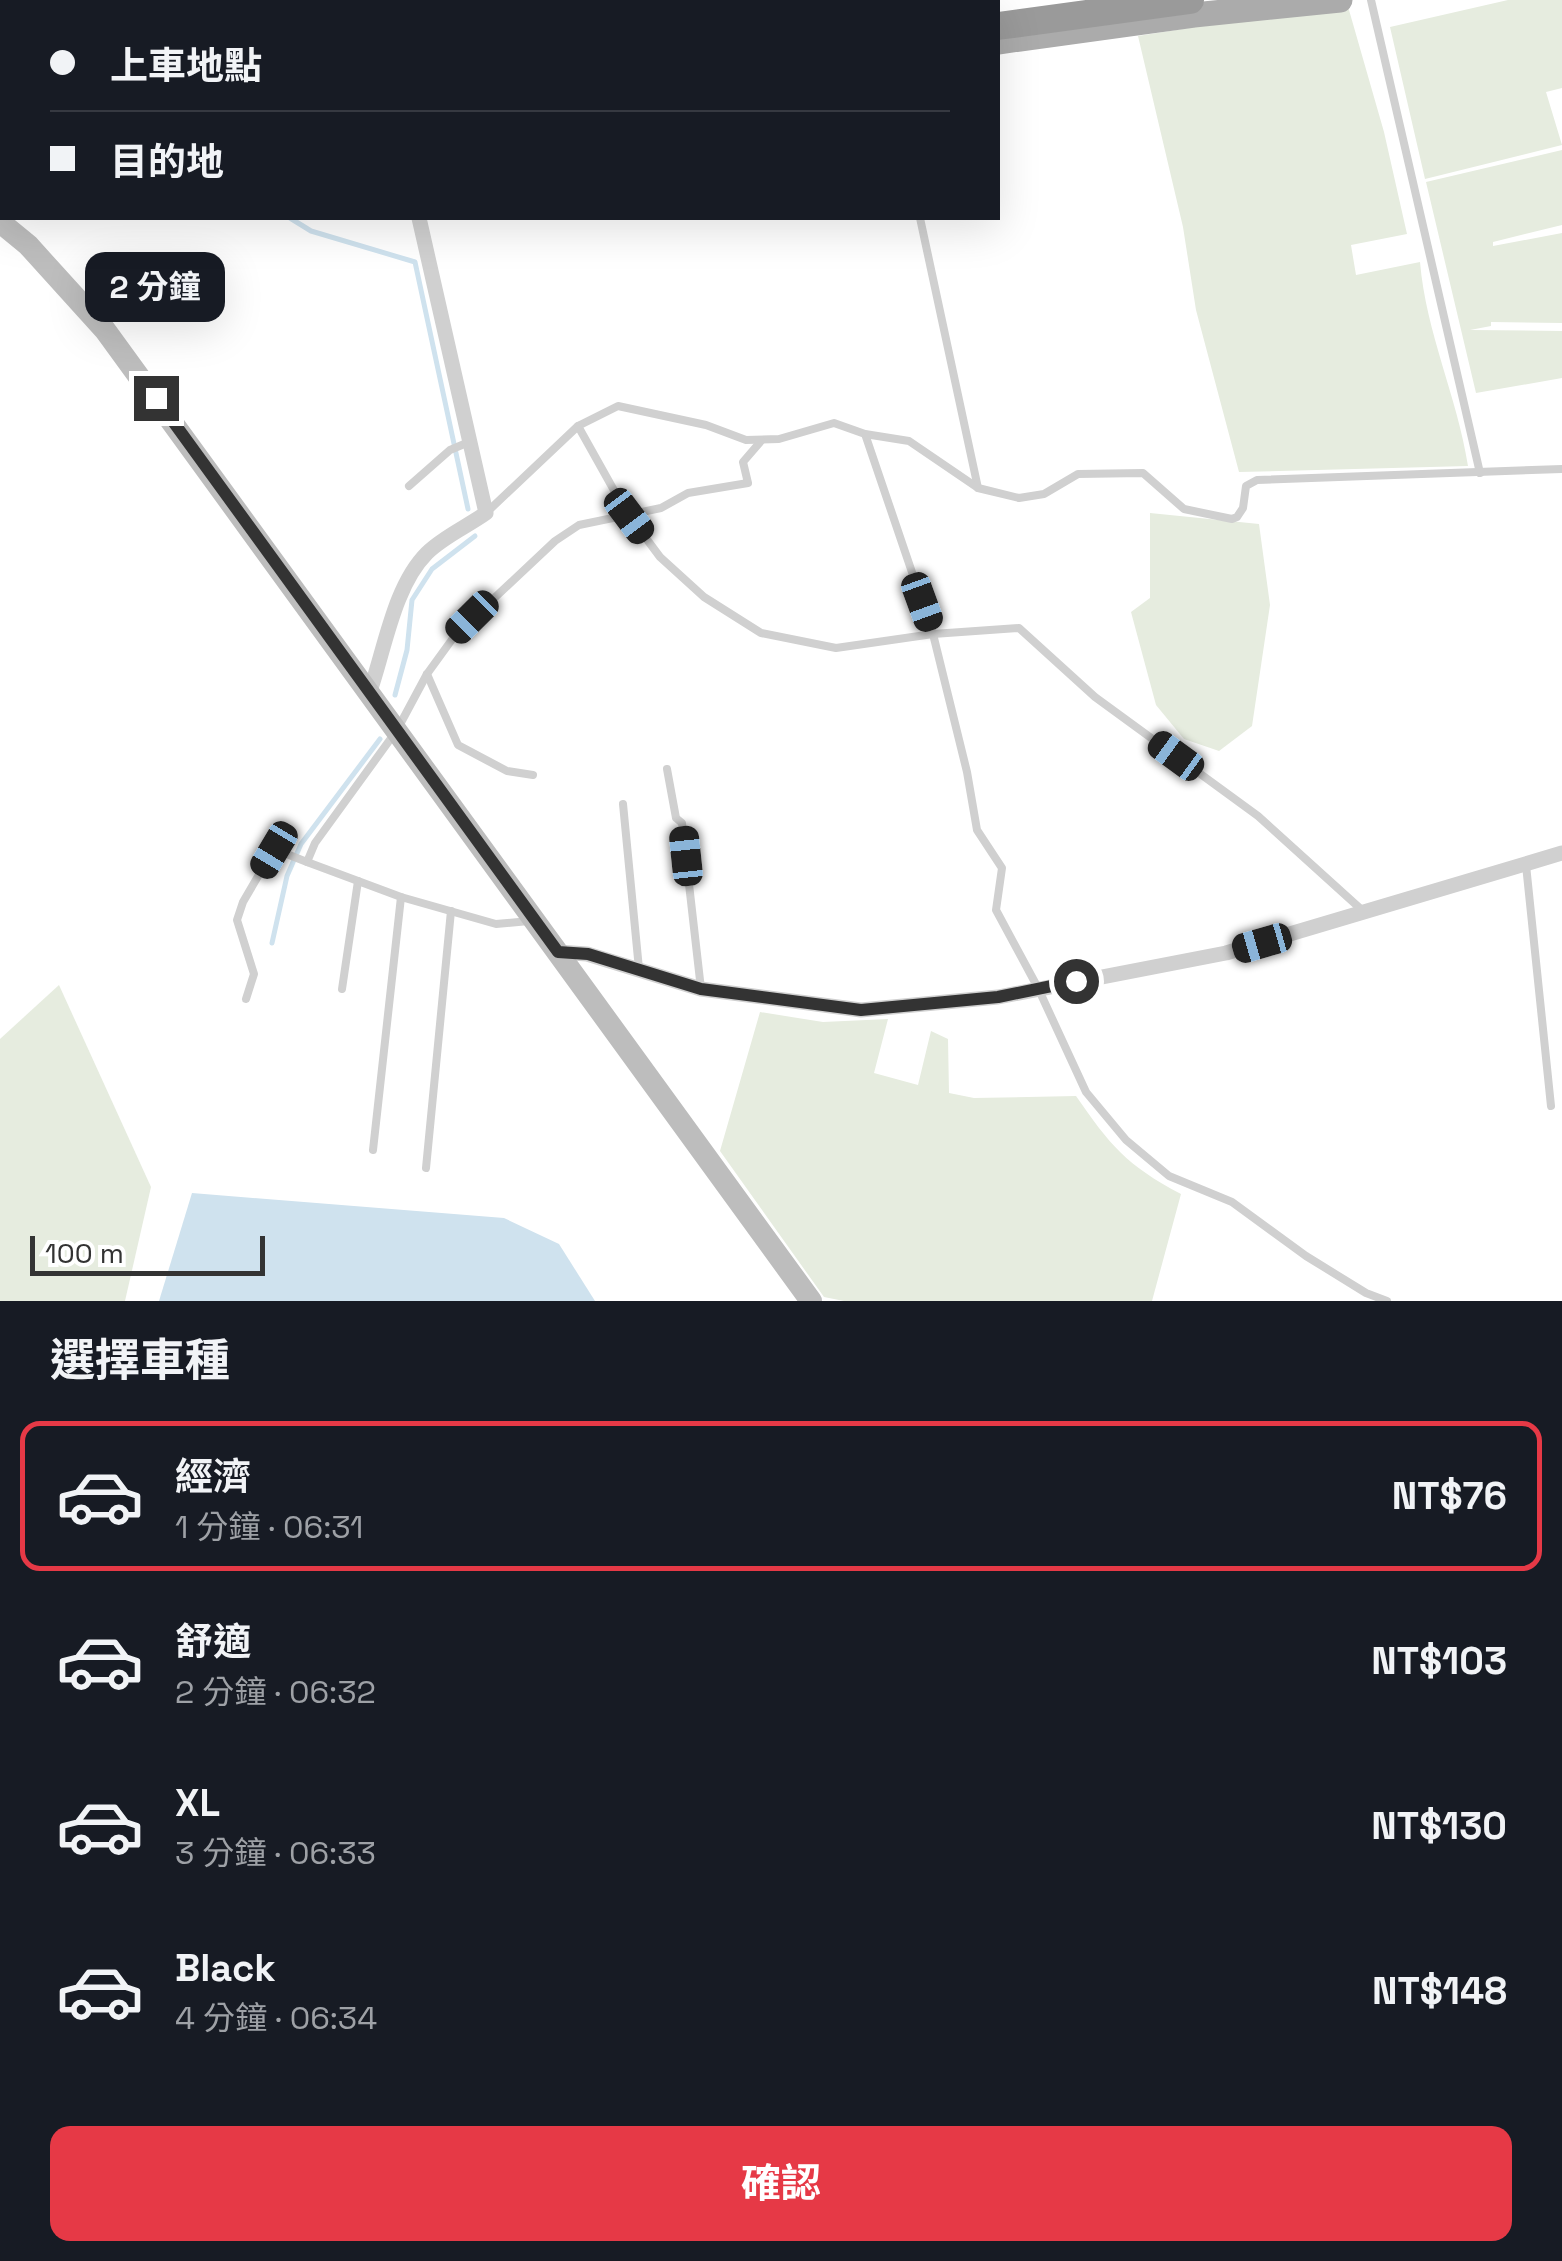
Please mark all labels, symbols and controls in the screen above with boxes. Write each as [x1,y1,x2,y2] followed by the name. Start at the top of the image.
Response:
[110,42,262,90] text: 上車地點
[110,138,224,186] text: 目的地
[86,253,226,323] callout: 2 分鐘
[109,267,201,307] text: 2 分鐘
[134,376,179,421] route end
[599,483,659,549] car
[898,569,946,635] car
[440,585,504,649] car
[1143,726,1209,786] car
[246,817,302,883] car
[668,825,704,887] car
[1229,920,1295,966] car
[1054,959,1099,1004] route start
[30,1231,265,1276] scale bar
[45,1235,124,1271] text: 100 m
[50,1332,230,1389] text: 選擇車種
[55,1451,145,1541] icon: car
[175,1453,251,1501] text: 經濟
[1392,1472,1507,1520] text: NT$76
[175,1507,363,1547] text: 1 分鐘 · 06:31
[55,1616,145,1706] icon: car
[175,1618,251,1666] text: 舒適
[1371,1637,1507,1685] text: NT$103
[175,1672,376,1712] text: 2 分鐘 · 06:32
[175,1779,220,1827] text: XL
[55,1781,145,1871] icon: car
[1371,1802,1507,1850] text: NT$130
[175,1833,376,1873] text: 3 分鐘 · 06:33
[175,1944,276,1992] text: Black
[55,1946,145,2036] icon: car
[1372,1967,1507,2015] text: NT$148
[175,1998,377,2038] text: 4 分鐘 · 06:34
[50,2126,1512,2241] button: 確認

